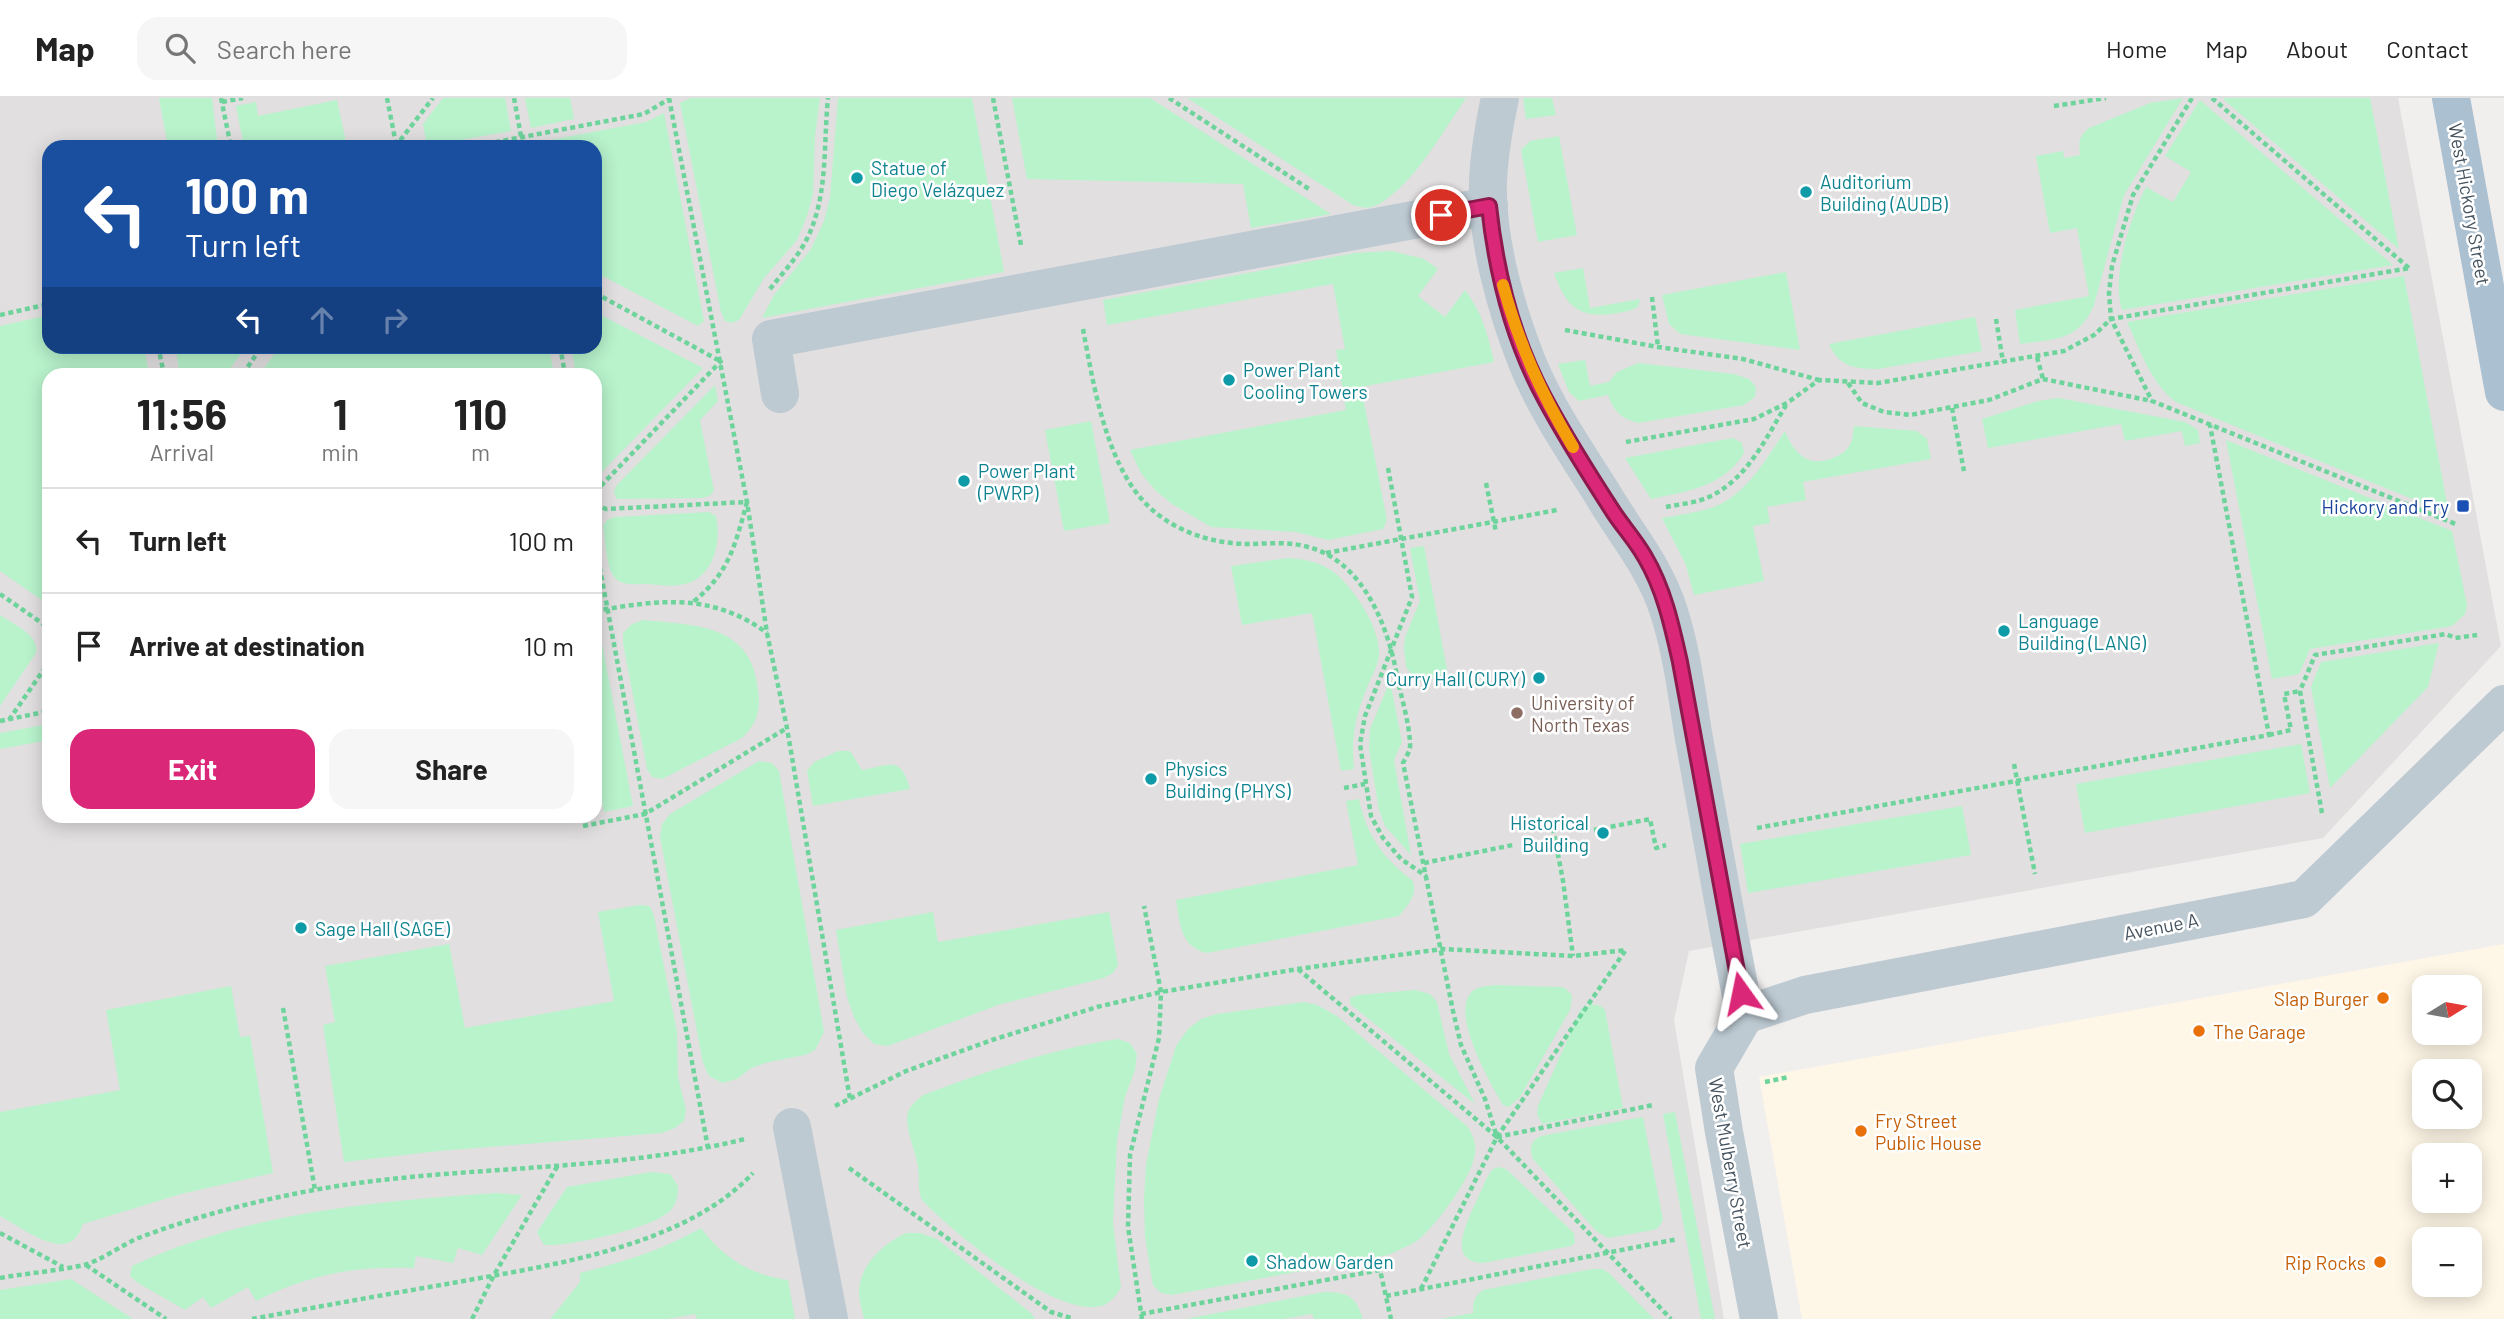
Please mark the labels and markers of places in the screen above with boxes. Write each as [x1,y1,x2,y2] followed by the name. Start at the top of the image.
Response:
[871,156,1004,201] place label: Statue of Diego Velázquez
[849,170,865,186] marker: Statue of Diego Velázquez
[1820,170,1949,215] place label: Auditorium Building (AUDB)
[1798,184,1814,200] marker: Auditorium Building (AUDB)
[1411,185,1471,245] pin
[1243,358,1368,403] place label: Power Plant Cooling Towers
[1221,372,1237,388] marker: Power Plant Cooling Towers
[977,459,1076,504] place label: Power Plant (PWRP)
[956,473,972,489] marker: Power Plant (PWRP)
[2322,495,2449,518] place label: Hickory and Fry
[2455,498,2471,514] marker: Hickory and Fry
[2018,609,2147,654] place label: Language Building (LANG)
[1996,623,2012,639] marker: Language Building (LANG)
[1386,667,1526,690] place label: Curry Hall (CURY)
[1531,670,1547,686] marker: Curry Hall (CURY)
[1531,691,1635,736] place label: University of North Texas
[1509,705,1525,721] marker: University of North Texas
[1165,757,1292,802] place label: Physics Building (PHYS)
[1143,771,1159,787] marker: Physics Building (PHYS)
[1510,811,1589,856] place label: Historical Building
[1595,825,1611,841] marker: Historical Building
[315,917,451,940] place label: Sage Hall (SAGE)
[293,920,309,936] marker: Sage Hall (SAGE)
[2274,987,2369,1010] place label: Slap Burger
[2375,990,2391,1006] marker: Slap Burger
[2213,1020,2306,1043] place label: The Garage
[2191,1023,2207,1039] marker: The Garage
[1875,1109,1982,1154] place label: Fry Street Public House
[1853,1123,1869,1139] marker: Fry Street Public House
[1266,1250,1394,1273] place label: Shadow Garden
[2285,1251,2366,1274] place label: Rip Rocks
[1244,1253,1260,1269] marker: Shadow Garden
[2372,1254,2388,1270] marker: Rip Rocks

